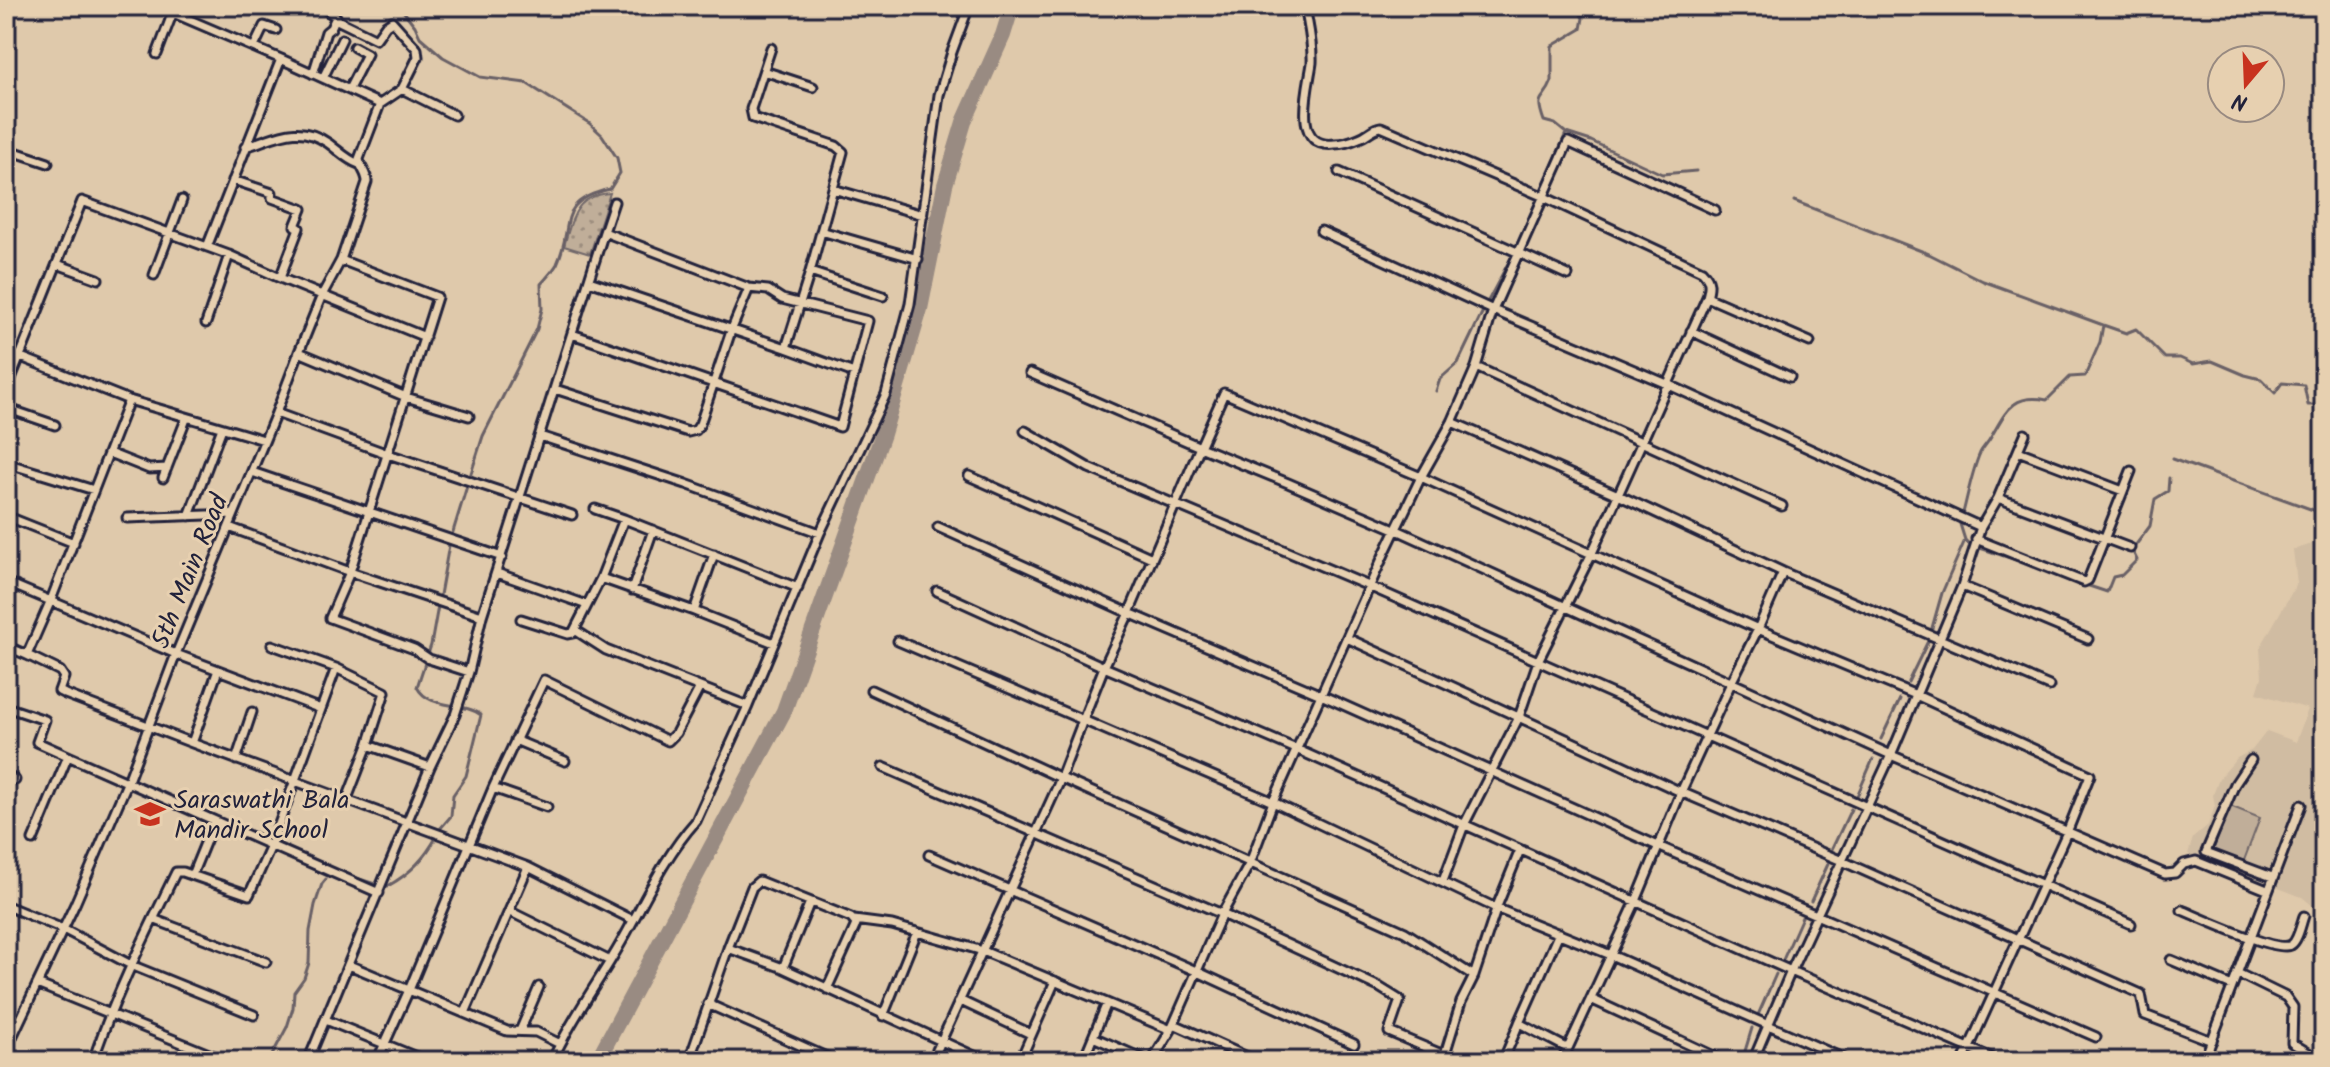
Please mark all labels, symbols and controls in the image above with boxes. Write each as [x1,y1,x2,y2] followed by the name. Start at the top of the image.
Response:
[2206,44,2286,124] north arrow
[2228,82,2253,119] text: N
[141,487,241,656] street label: 5th Main Road
[174,780,350,852] place label: Saraswathi Bala Mandir School
[133,797,167,831] school or university icon: Saraswathi Bala Mandir School

